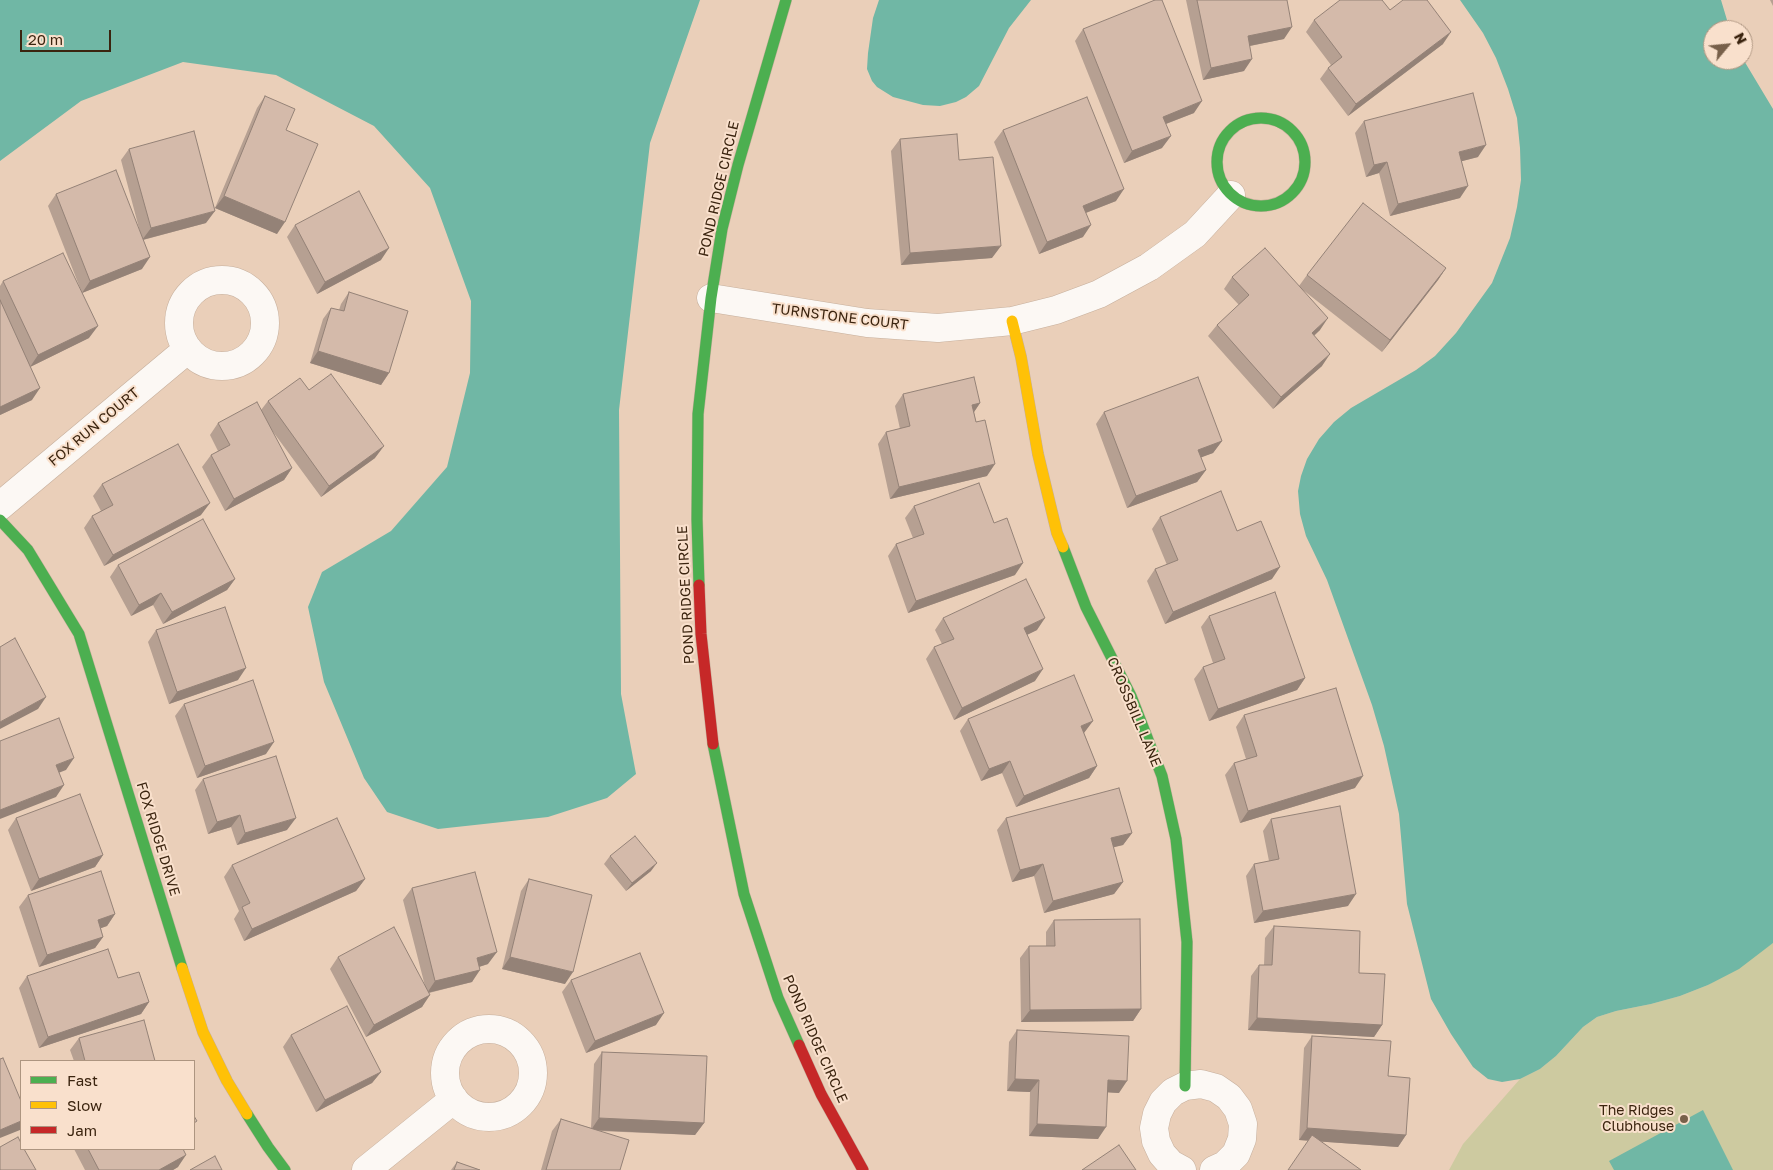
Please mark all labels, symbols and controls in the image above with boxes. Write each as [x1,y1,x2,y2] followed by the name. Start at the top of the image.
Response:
[22,20,114,52] scale bar
[1703,20,1753,70] north arrow
[1731,29,1751,47] text: N
[28,30,63,48] text: 20 m
[695,120,743,258] street label: POND RIDGE CIRCLE
[771,300,909,334] street label: TURNSTONE COURT
[45,384,143,470] street label: FOX RUN COURT
[674,525,698,665] street label: POND RIDGE CIRCLE
[1103,655,1165,769] street label: CROSSBILL LANE
[133,780,183,898] street label: FOX RIDGE DRIVE
[779,972,851,1106] street label: POND RIDGE CIRCLE
[20,1060,195,1150] legend
[67,1071,98,1089] text: Fast
[67,1096,102,1114] text: Slow
[1599,1103,1674,1136] place label: The Ridges Clubhouse
[1678,1113,1690,1125] marker: The Ridges Clubhouse
[67,1121,97,1139] text: Jam

